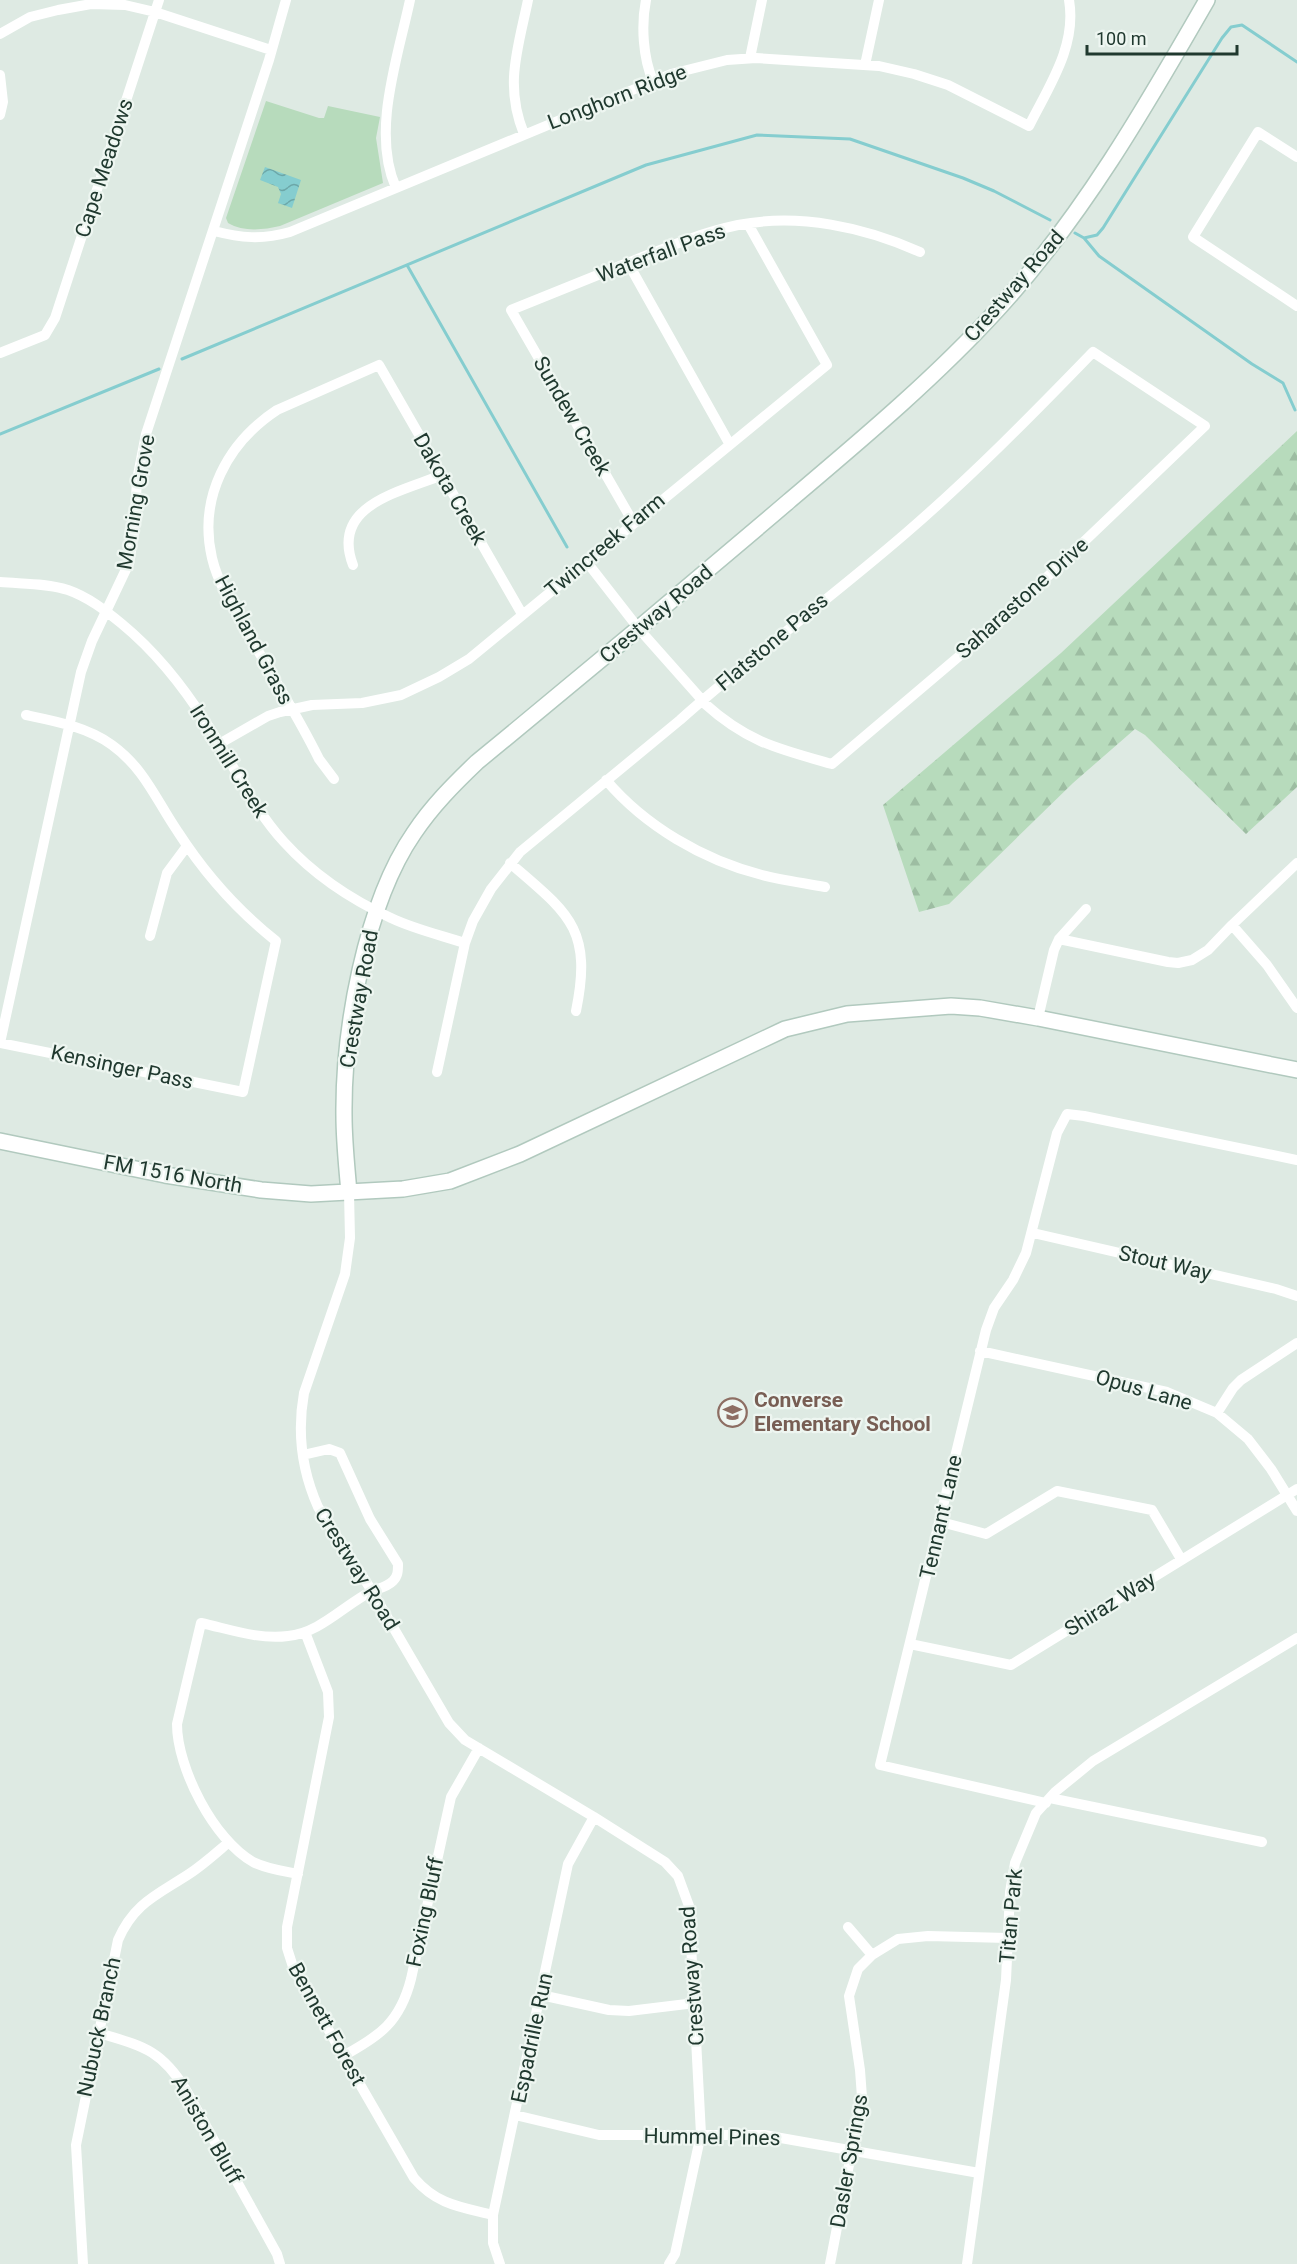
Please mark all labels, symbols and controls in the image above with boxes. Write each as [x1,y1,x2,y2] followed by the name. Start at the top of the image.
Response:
[1087,18,1237,56] scale bar
[1096,28,1147,49] text: 100 m
[544,59,690,135] street label: Longhorn Ridge
[70,96,138,240] street label: Cape Meadows
[593,219,729,287] street label: Waterfall Pass
[959,225,1069,347] street label: Crestway Road
[528,352,616,480] street label: Sundew Creek
[408,429,492,549] street label: Dakota Creek
[112,432,160,572] street label: Morning Grove
[540,488,670,602] street label: Twincreek Farm
[951,532,1093,664] street label: Saharastone Drive
[595,560,717,668] street label: Crestway Road
[210,571,298,709] street label: Highland Grass
[711,588,833,696] street label: Flatstone Pass
[185,700,273,822] street label: Ironmill Creek
[335,928,383,1070] street label: Crestway Road
[49,1040,195,1094] street label: Kensinger Pass
[102,1150,244,1198] street label: FM 1516 North
[1116,1241,1214,1285] street label: Stout Way
[1093,1365,1195,1415] street label: Opus Lane
[754,1388,931,1436] place label: Converse Elementary School
[717,1396,749,1428] school or university icon: Converse Elementary School
[915,1453,967,1581] street label: Tennant Lane
[310,1503,404,1635] street label: Crestway Road
[1060,1567,1160,1641] street label: Shiraz Way
[402,1854,448,1969] street label: Foxing Bluff
[995,1867,1027,1964] street label: Titan Park
[675,1905,709,2047] street label: Crestway Road
[72,1955,126,2099] street label: Nubuck Branch
[283,1958,371,2090] street label: Bennett Forest
[506,1971,558,2105] street label: Espadrille Run
[166,2072,248,2189] street label: Aniston Bluff
[825,2092,873,2230] street label: Dasler Springs
[643,2124,781,2150] street label: Hummel Pines

